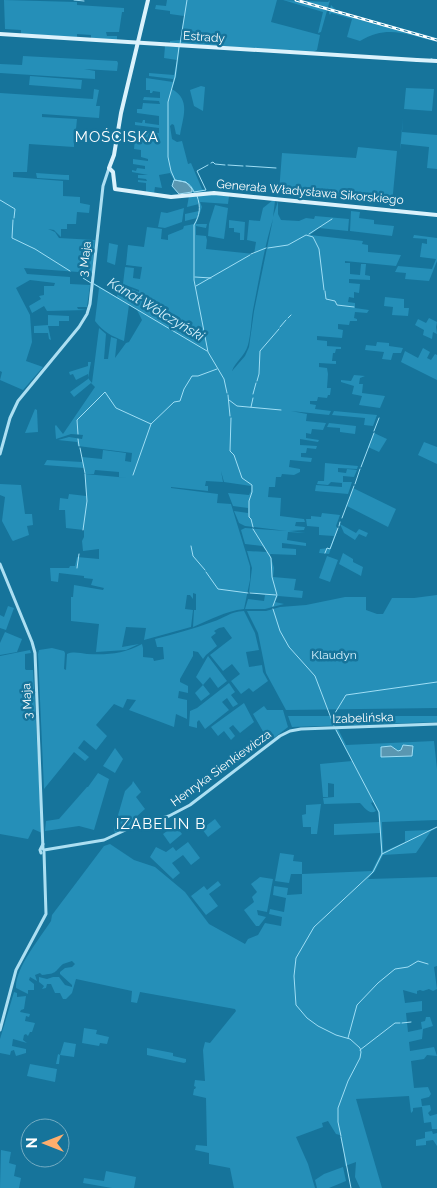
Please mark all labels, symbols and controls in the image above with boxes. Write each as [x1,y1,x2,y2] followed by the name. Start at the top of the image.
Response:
[183,29,226,45] street label: Estrady
[75,128,159,146] district label: MOŚCISKA
[216,177,404,207] street label: Generała Władysława Sikorskiego
[76,241,94,277] street label: 3 Maja
[105,274,208,345] water label: Kanał Wólczyński
[311,648,357,662] park label: Klaudyn
[19,683,35,719] street label: 3 Maja
[332,710,394,726] street label: Izabelińska
[168,727,274,809] street label: Henryka Sienkiewicza
[116,815,206,833] district label: IZABELIN B
[20,1118,70,1168] north arrow
[24,1138,40,1148] text: N

